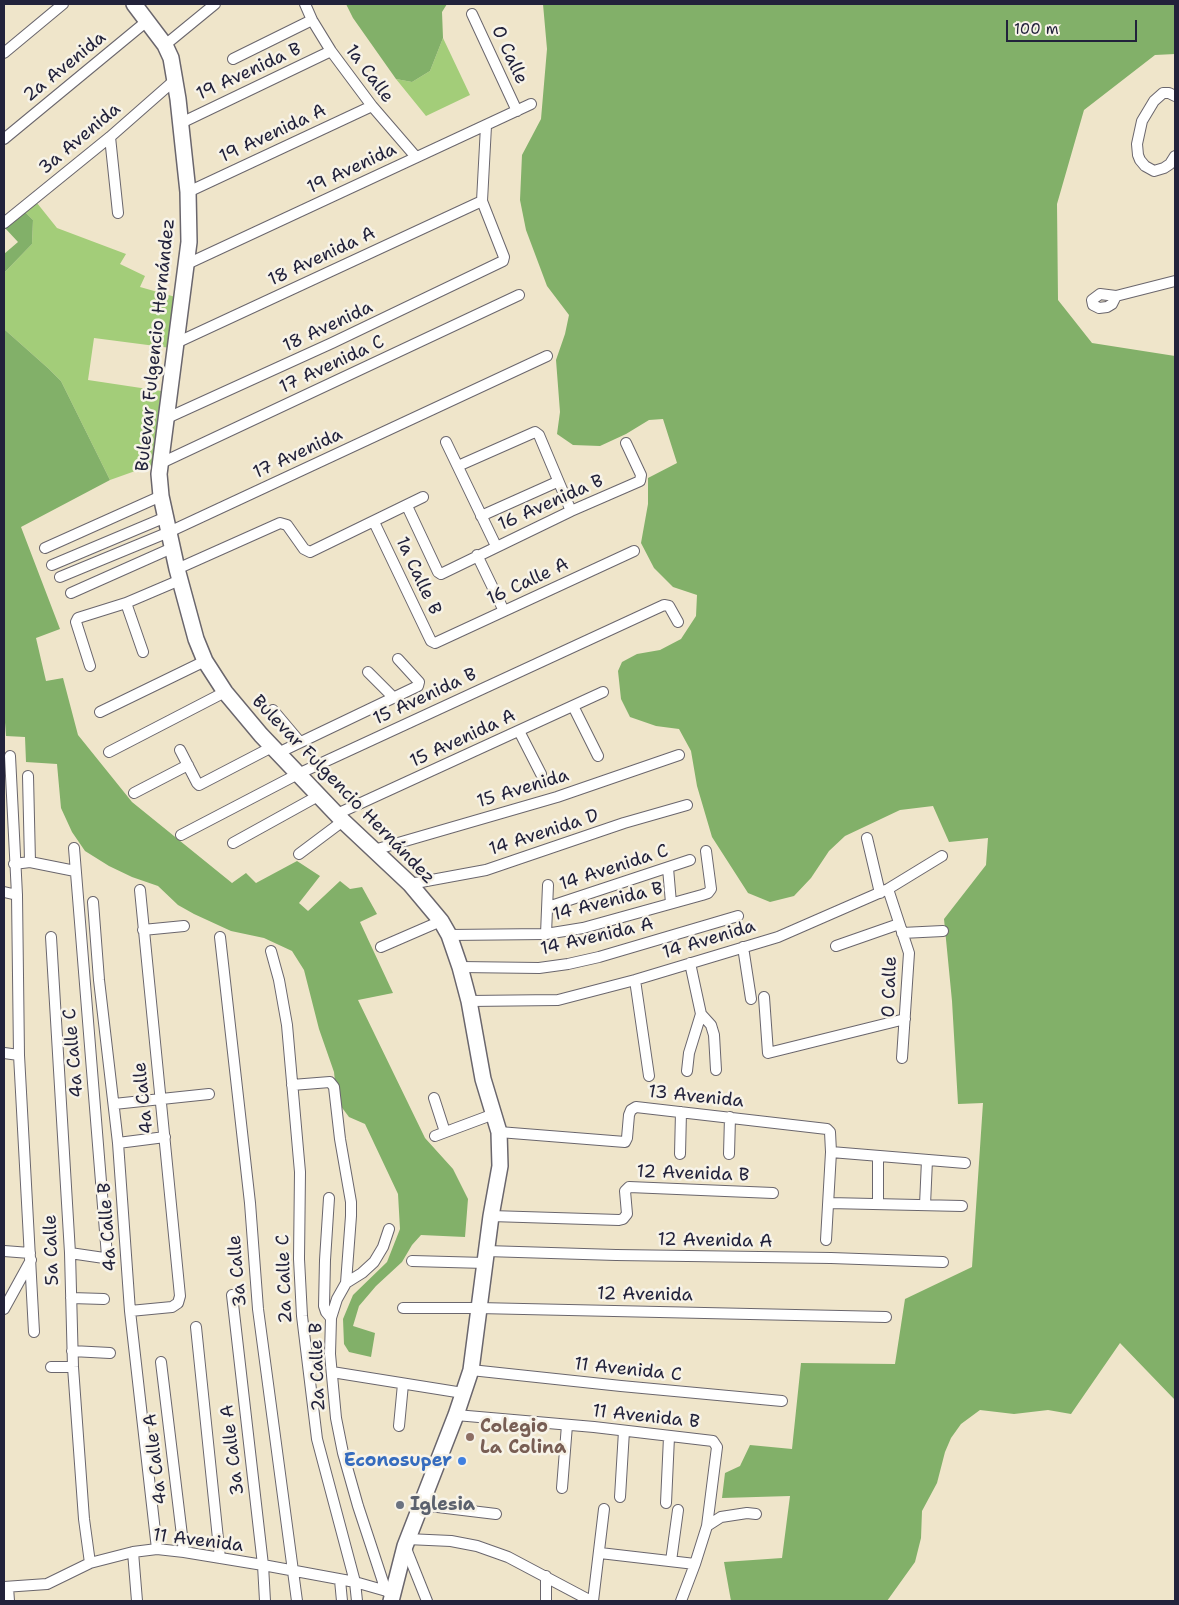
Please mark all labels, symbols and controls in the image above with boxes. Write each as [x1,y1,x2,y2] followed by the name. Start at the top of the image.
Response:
[1009,10,1140,42] scale bar
[1014,19,1059,39] text: 100 m
[486,23,532,87] street label: 0 Calle
[19,27,111,107] street label: 2a Avenida
[193,38,305,106] street label: 19 Avenida B
[340,41,398,107] street label: 1a Calle
[35,99,125,179] street label: 3a Avenida
[216,100,330,168] street label: 19 Avenida A
[304,139,400,199] street label: 19 Avenida
[132,217,180,473] street label: Bulevar Fulgencio Hernández
[265,223,379,291] street label: 18 Avenida A
[280,297,376,357] street label: 18 Avenida
[276,331,388,399] street label: 17 Avenida C
[250,424,346,484] street label: 17 Avenida
[495,470,607,536] street label: 16 Avenida B
[391,533,445,619] street label: 1a Calle B
[484,554,572,610] street label: 16 Calle A
[370,664,480,730] street label: 15 Avenida B
[247,691,439,889] street label: Bulevar Fulgencio Hernández
[407,705,519,773] street label: 15 Avenida A
[474,765,572,813] street label: 15 Avenida
[486,805,602,861] street label: 14 Avenida D
[557,840,671,896] street label: 14 Avenida C
[551,878,665,926] street label: 14 Avenida B
[538,914,656,960] street label: 14 Avenida A
[660,916,758,964] street label: 14 Avenida
[878,956,902,1018] street label: 0 Calle
[59,1007,89,1099] street label: 4a Calle C
[129,1061,159,1135] street label: 4a Calle
[647,1081,745,1113] street label: 13 Avenida
[636,1161,750,1187] street label: 12 Avenida B
[94,1182,122,1272] street label: 4a Calle B
[40,1214,64,1286] street label: 5a Calle
[657,1229,773,1253] street label: 12 Avenida A
[224,1234,252,1308] street label: 3a Calle
[273,1234,297,1324] street label: 2a Calle C
[597,1283,693,1307] street label: 12 Avenida
[306,1322,330,1412] street label: 2a Calle B
[573,1354,683,1386] street label: 11 Avenida C
[591,1401,701,1433] street label: 11 Avenida B
[217,1403,249,1497] street label: 3a Calle A
[140,1412,172,1506] street label: 4a Calle A
[480,1416,566,1458] place label: Colegio La Colina
[464,1431,476,1443] marker: Colegio La Colina
[344,1450,452,1472] place label: Econosuper
[456,1455,468,1467] marker: Econosuper
[410,1494,475,1516] place label: Iglesia
[394,1499,406,1511] marker: Iglesia
[152,1525,244,1557] street label: 11 Avenida

